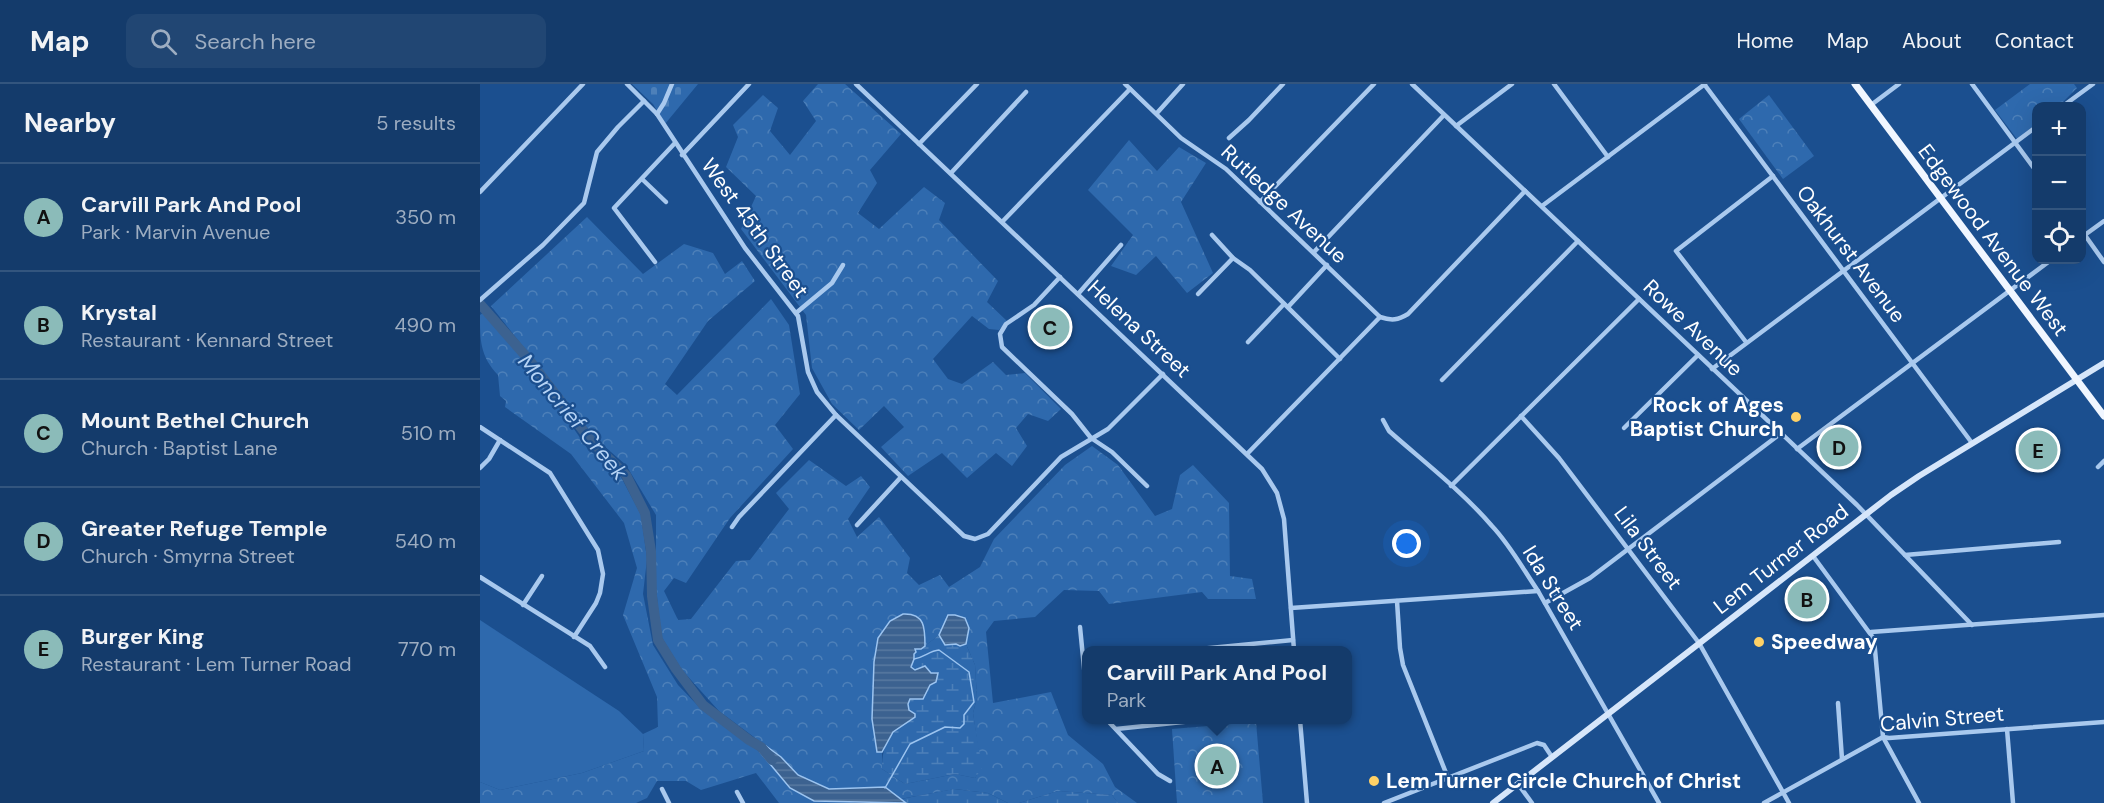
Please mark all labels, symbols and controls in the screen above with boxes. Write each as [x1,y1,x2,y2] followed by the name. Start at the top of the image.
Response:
[126,14,546,68] search box
[30,23,90,60] text: Map
[147,25,180,58] icon: search
[195,27,316,56] text: Search here
[1736,27,1794,55] text: Home
[1827,27,1869,55] text: Map
[1902,27,1962,55] text: About
[1995,27,2074,55] text: Contact
[2032,102,2086,264] map controls
[2032,102,2086,156] button: +
[24,106,116,140] text: Nearby
[376,110,456,136] text: 5 results
[1215,138,1353,270] street label: Rutledge Avenue
[1912,138,2074,342] street label: Edgewood Avenue West
[695,153,815,303] street label: West 45th Street
[2032,156,2086,210] button: −
[1790,180,1912,329] street label: Oakhurst Avenue
[81,190,302,219] text: Carvill Park And Pool
[36,204,51,230] text: A
[395,204,456,230] text: 350 m
[2032,210,2086,264] button: locate
[81,219,270,245] text: Park · Marvin Avenue
[1637,273,1749,383] street label: Rowe Avenue
[1081,274,1197,384] street label: Helena Street
[81,298,157,327] text: Krystal
[1030,304,1070,350] pin: C
[37,312,50,338] text: B
[394,312,456,338] text: 490 m
[81,327,333,353] text: Restaurant · Kennard Street
[512,348,635,487] water label: Moncrief Creek
[1630,391,1784,443] place label: Rock of Ages Baptist Church
[81,406,309,435] text: Mount Bethel Church
[1789,410,1803,424] marker: Rock of Ages Baptist Church
[36,420,51,446] text: C
[401,420,456,446] text: 510 m
[1820,424,1858,470] pin: D
[2018,428,2058,472] pin: E
[81,435,278,461] text: Church · Baptist Lane
[1708,498,1854,620] street label: Lem Turner Road
[1608,501,1688,595] street label: Lila Street
[81,514,328,543] text: Greater Refuge Temple
[36,528,51,554] text: D
[395,528,456,554] text: 540 m
[1392,529,1421,558] your location
[1516,540,1590,636] street label: Ida Street
[81,543,295,569] text: Church · Smyrna Street
[1788,576,1826,622] pin: B
[81,622,205,651] text: Burger King
[1771,628,1878,656] place label: Speedway
[1752,635,1766,649] marker: Speedway
[38,636,49,662] text: E
[398,636,456,662] text: 770 m
[1082,646,1352,724] popup
[81,651,351,677] text: Restaurant · Lem Turner Road
[1107,658,1327,687] text: Carvill Park And Pool
[1107,687,1146,713] text: Park
[1879,700,2005,738] street label: Calvin Street
[1198,744,1236,788] pin: A
[1386,767,1741,795] place label: Lem Turner Circle Church of Christ
[1367,774,1381,788] marker: Lem Turner Circle Church of Christ

